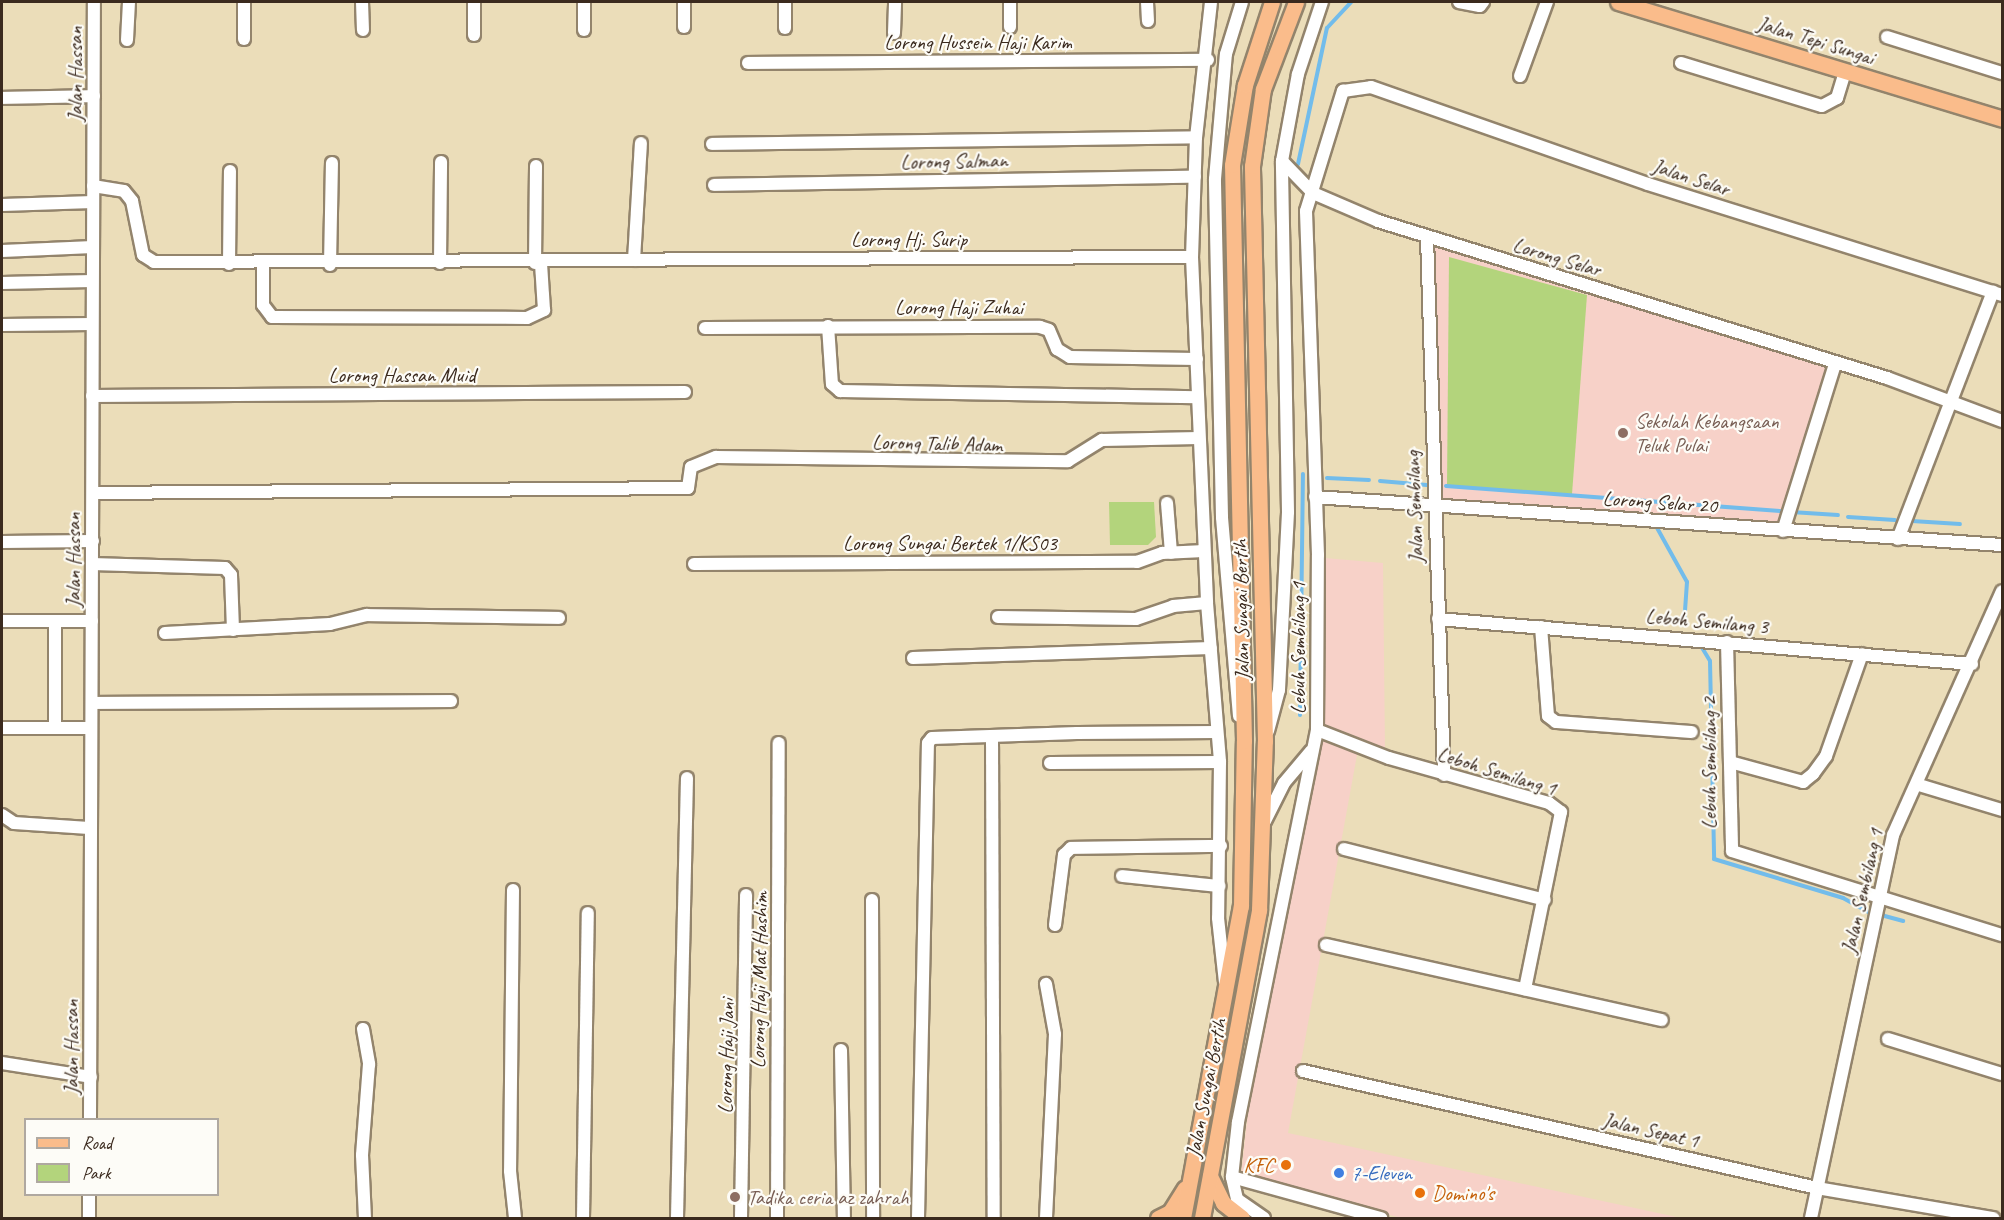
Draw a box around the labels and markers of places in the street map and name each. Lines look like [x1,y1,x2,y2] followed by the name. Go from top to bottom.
[1635,408,1779,458] place label: Sekolah Kebangsaan Teluk Pulai
[1616,426,1630,440] marker: Sekolah Kebangsaan Teluk Pulai
[1243,1152,1274,1178] place label: KFC
[1279,1158,1293,1172] marker: KFC
[1351,1160,1412,1186] place label: 7-Eleven
[1332,1166,1346,1180] marker: 7-Eleven
[1432,1180,1494,1206] place label: Domino's
[747,1184,909,1210] place label: Tadika ceria az zahrah
[1413,1186,1427,1200] marker: Domino's
[728,1190,742,1204] marker: Tadika ceria az zahrah

